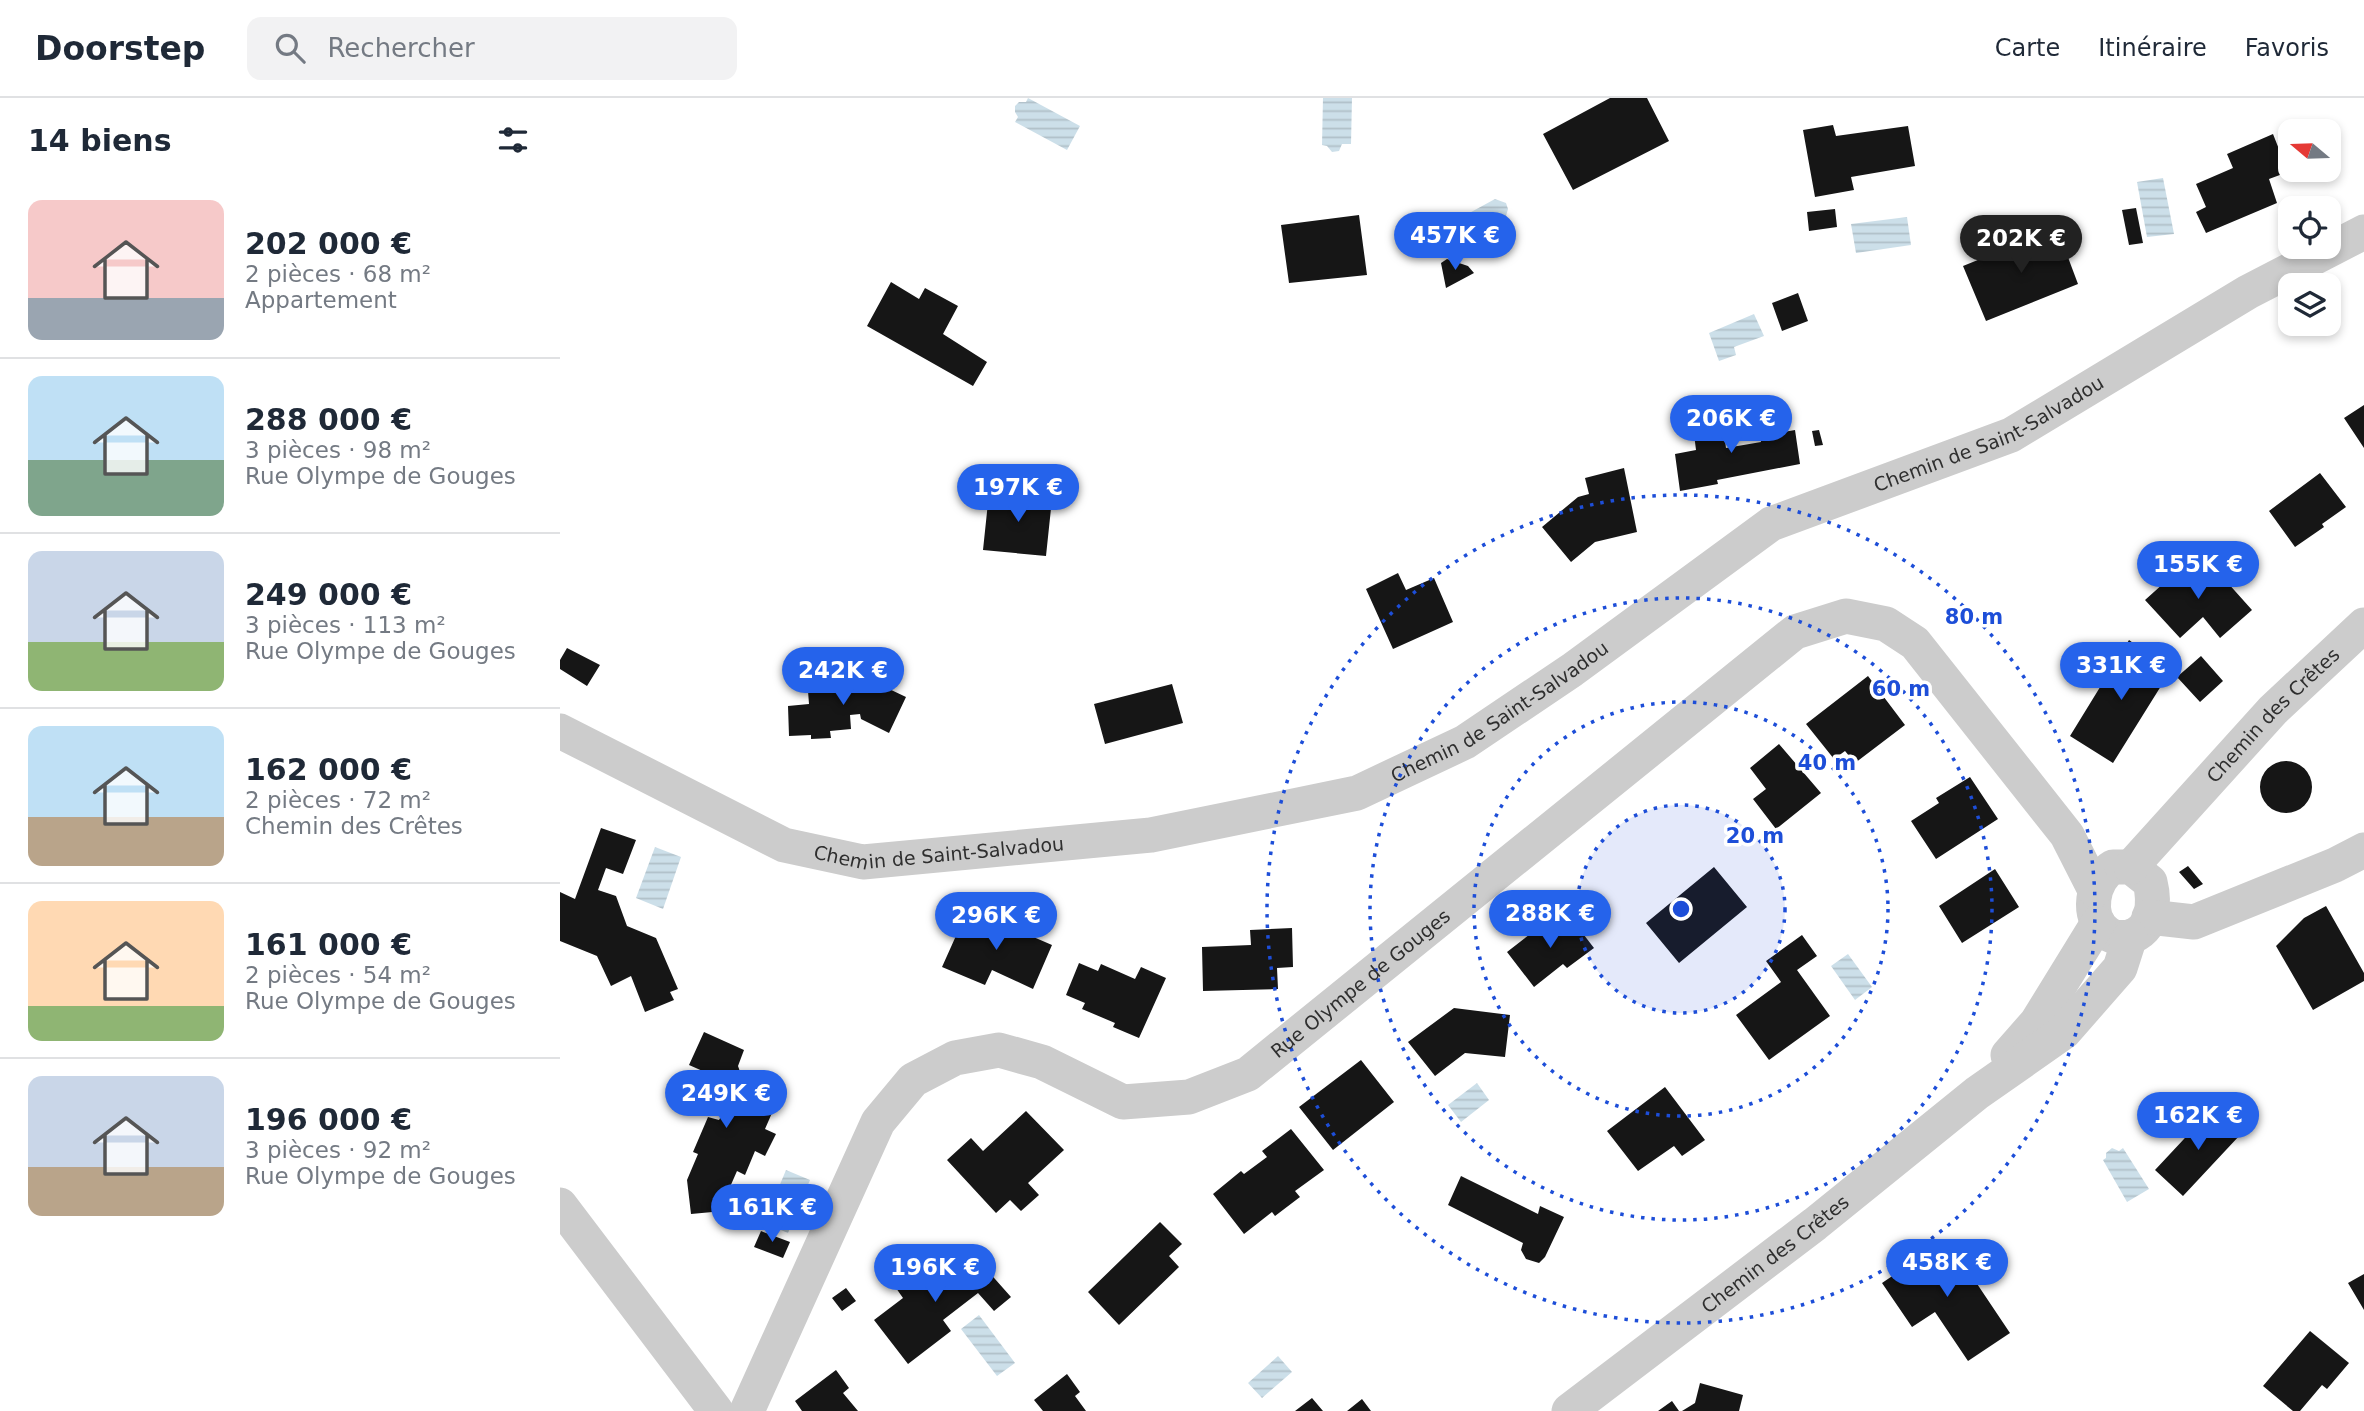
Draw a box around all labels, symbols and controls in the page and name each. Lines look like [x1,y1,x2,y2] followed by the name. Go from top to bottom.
[247,17,737,80] search box
[35,29,205,68] text: Doorstep
[271,29,309,67] icon: search
[327,33,475,63] text: Rechercher
[1995,34,2060,62] text: Carte
[2098,34,2207,62] text: Itinéraire
[2245,34,2329,62] text: Favoris
[2278,119,2342,182] north arrow
[2278,119,2341,336] map controls
[494,121,532,159] icon: filters
[28,123,172,158] text: 14 biens
[2278,196,2341,259] button: locate
[1398,212,1512,272] pin: 457K €
[1964,216,2078,275] pin: 202K €
[1410,222,1500,248] text: 457K €
[1976,225,2066,251] text: 202K €
[245,226,412,261] text: 202 000 €
[84,228,168,312] icon: home
[245,261,431,287] text: 2 pièces · 68 m²
[2278,273,2341,336] button: layers
[245,287,397,313] text: Appartement
[1871,371,2107,496] street label: Chemin de Saint-Salvadou
[1674,396,1788,455] pin: 206K €
[245,402,412,437] text: 288 000 €
[84,404,168,488] icon: home
[1686,405,1776,431] text: 206K €
[245,437,431,463] text: 3 pièces · 98 m²
[245,463,516,489] text: Rue Olympe de Gouges
[961,464,1075,524] pin: 197K €
[973,474,1063,500] text: 197K €
[2141,542,2255,601] pin: 155K €
[2153,551,2243,577] text: 155K €
[245,577,412,612] text: 249 000 €
[84,579,168,663] icon: home
[1945,605,2003,629] text: 80 m
[245,612,446,638] text: 3 pièces · 113 m²
[1387,636,1612,787] street label: Chemin de Saint-Salvadou
[245,638,516,664] text: Rue Olympe de Gouges
[2064,642,2178,702] pin: 331K €
[2202,643,2344,787] street label: Chemin des Crêtes
[786,648,900,707] pin: 242K €
[2076,652,2166,678] text: 331K €
[798,657,888,683] text: 242K €
[1872,677,1930,701] text: 60 m
[1798,751,1856,775] text: 40 m
[245,752,412,787] text: 162 000 €
[84,754,168,838] icon: home
[245,787,431,813] text: 2 pièces · 72 m²
[245,813,463,839] text: Chemin des Crêtes
[1726,824,1784,848] text: 20 m
[812,832,1065,874] street label: Chemin de Saint-Salvadou
[1493,890,1607,950] pin: 288K €
[939,892,1053,952] pin: 296K €
[1669,897,1693,921] centre of rings
[1505,900,1595,926] text: 288K €
[951,902,1041,928] text: 296K €
[1266,904,1454,1062] street label: Rue Olympe de Gouges
[245,927,412,962] text: 161 000 €
[84,929,168,1013] icon: home
[245,962,431,988] text: 2 pièces · 54 m²
[245,988,516,1014] text: Rue Olympe de Gouges
[669,1070,783,1130] pin: 249K €
[681,1080,771,1106] text: 249K €
[2141,1093,2255,1152] pin: 162K €
[245,1102,412,1137] text: 196 000 €
[2153,1102,2243,1128] text: 162K €
[84,1104,168,1188] icon: home
[245,1137,431,1163] text: 3 pièces · 92 m²
[245,1163,516,1189] text: Rue Olympe de Gouges
[715,1184,829,1244] pin: 161K €
[1697,1190,1853,1318] street label: Chemin des Crêtes
[727,1194,817,1220] text: 161K €
[1890,1240,2004,1299] pin: 458K €
[878,1244,992,1304] pin: 196K €
[1902,1249,1992,1275] text: 458K €
[890,1254,980,1280] text: 196K €

